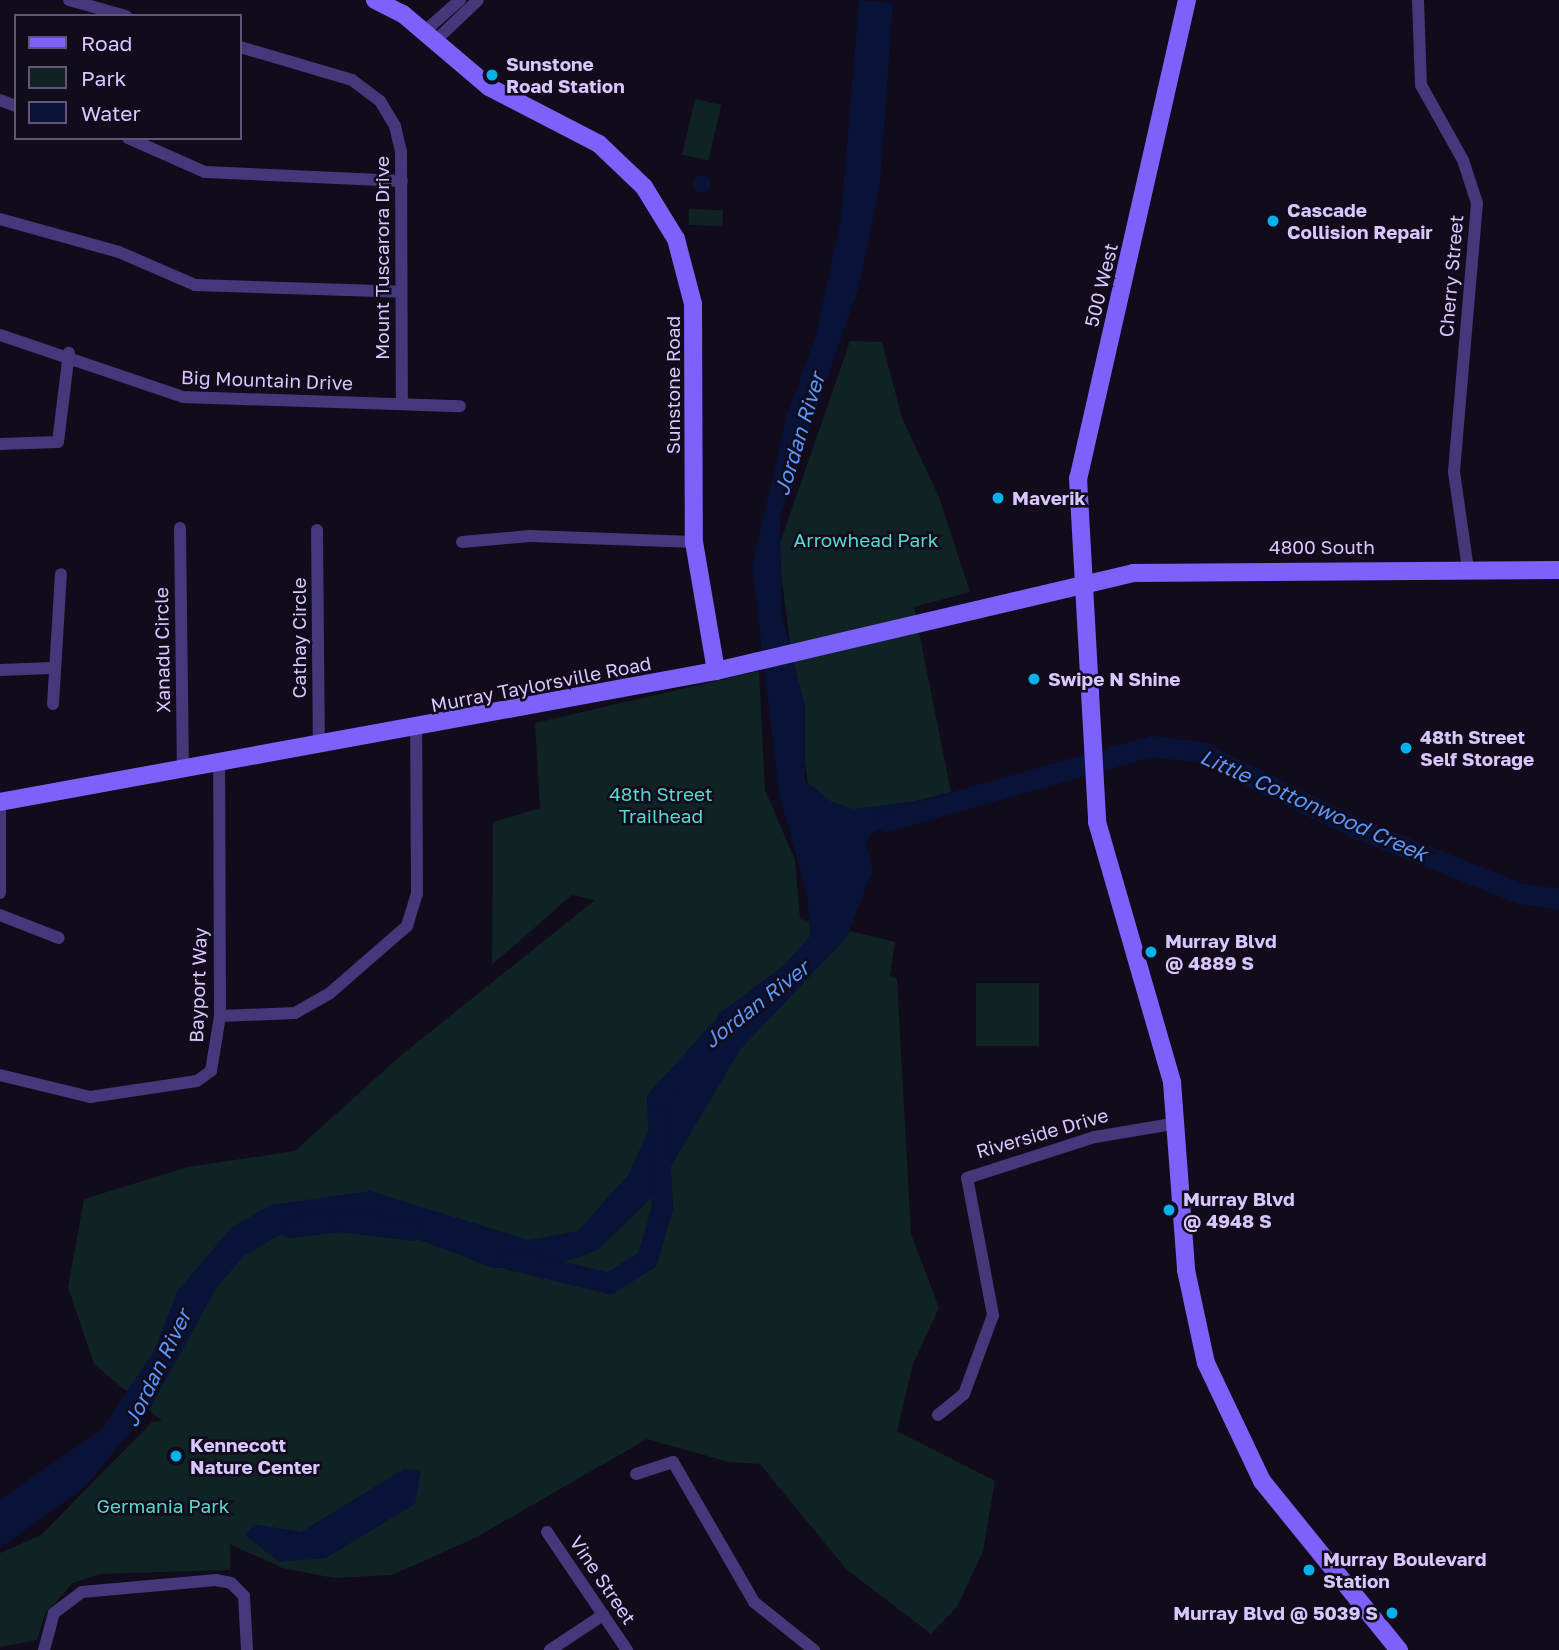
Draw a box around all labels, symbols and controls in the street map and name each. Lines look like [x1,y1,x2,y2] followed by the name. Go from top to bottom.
[14,14,242,140] legend
[81,30,132,56] text: Road
[506,53,625,97] place label: Sunstone Road Station
[81,65,126,91] text: Park
[484,67,500,83] marker: Sunstone Road Station
[81,100,141,126] text: Water
[371,156,393,360] street label: Mount Tuscarora Drive
[1287,199,1433,243] place label: Cascade Collision Repair
[1265,213,1281,229] marker: Cascade Collision Repair
[1434,214,1468,338] street label: Cherry Street
[1080,241,1122,329] street label: 500 West
[662,316,684,454] street label: Sunstone Road
[181,366,353,394] street label: Big Mountain Drive
[768,370,830,498] water label: Jordan River
[1012,487,1086,509] place label: Maverik
[990,490,1006,506] marker: Maverik
[794,529,938,551] park label: Arrowhead Park
[1269,536,1375,558] street label: 4800 South
[288,578,310,698] street label: Cathay Circle
[150,587,174,713] street label: Xanadu Circle
[429,651,653,717] street label: Murray Taylorsville Road
[1048,668,1180,690] place label: Swipe N Shine
[1026,671,1042,687] marker: Swipe N Shine
[1420,726,1534,770] place label: 48th Street Self Storage
[1398,740,1414,756] marker: 48th Street Self Storage
[1197,744,1431,866] water label: Little Cottonwood Creek
[609,783,713,827] park label: 48th Street Trailhead
[185,927,211,1043] street label: Bayport Way
[1165,930,1277,974] place label: Murray Blvd @ 4889 S
[1143,944,1159,960] marker: Murray Blvd @ 4889 S
[698,955,814,1053] water label: Jordan River
[973,1103,1111,1163] street label: Riverside Drive
[1183,1188,1295,1232] place label: Murray Blvd @ 4948 S
[1161,1202,1177,1218] marker: Murray Blvd @ 4948 S
[118,1305,196,1431] water label: Jordan River
[190,1434,320,1478] place label: Kennecott Nature Center
[168,1448,184,1464] marker: Kennecott Nature Center
[97,1495,229,1517] park label: Germania Park
[565,1532,641,1628] street label: Vine Street
[1323,1548,1486,1592] place label: Murray Boulevard Station
[1301,1562,1317,1578] marker: Murray Boulevard Station
[1173,1602,1378,1624] place label: Murray Blvd @ 5039 S
[1384,1605,1400,1621] marker: Murray Blvd @ 5039 S

